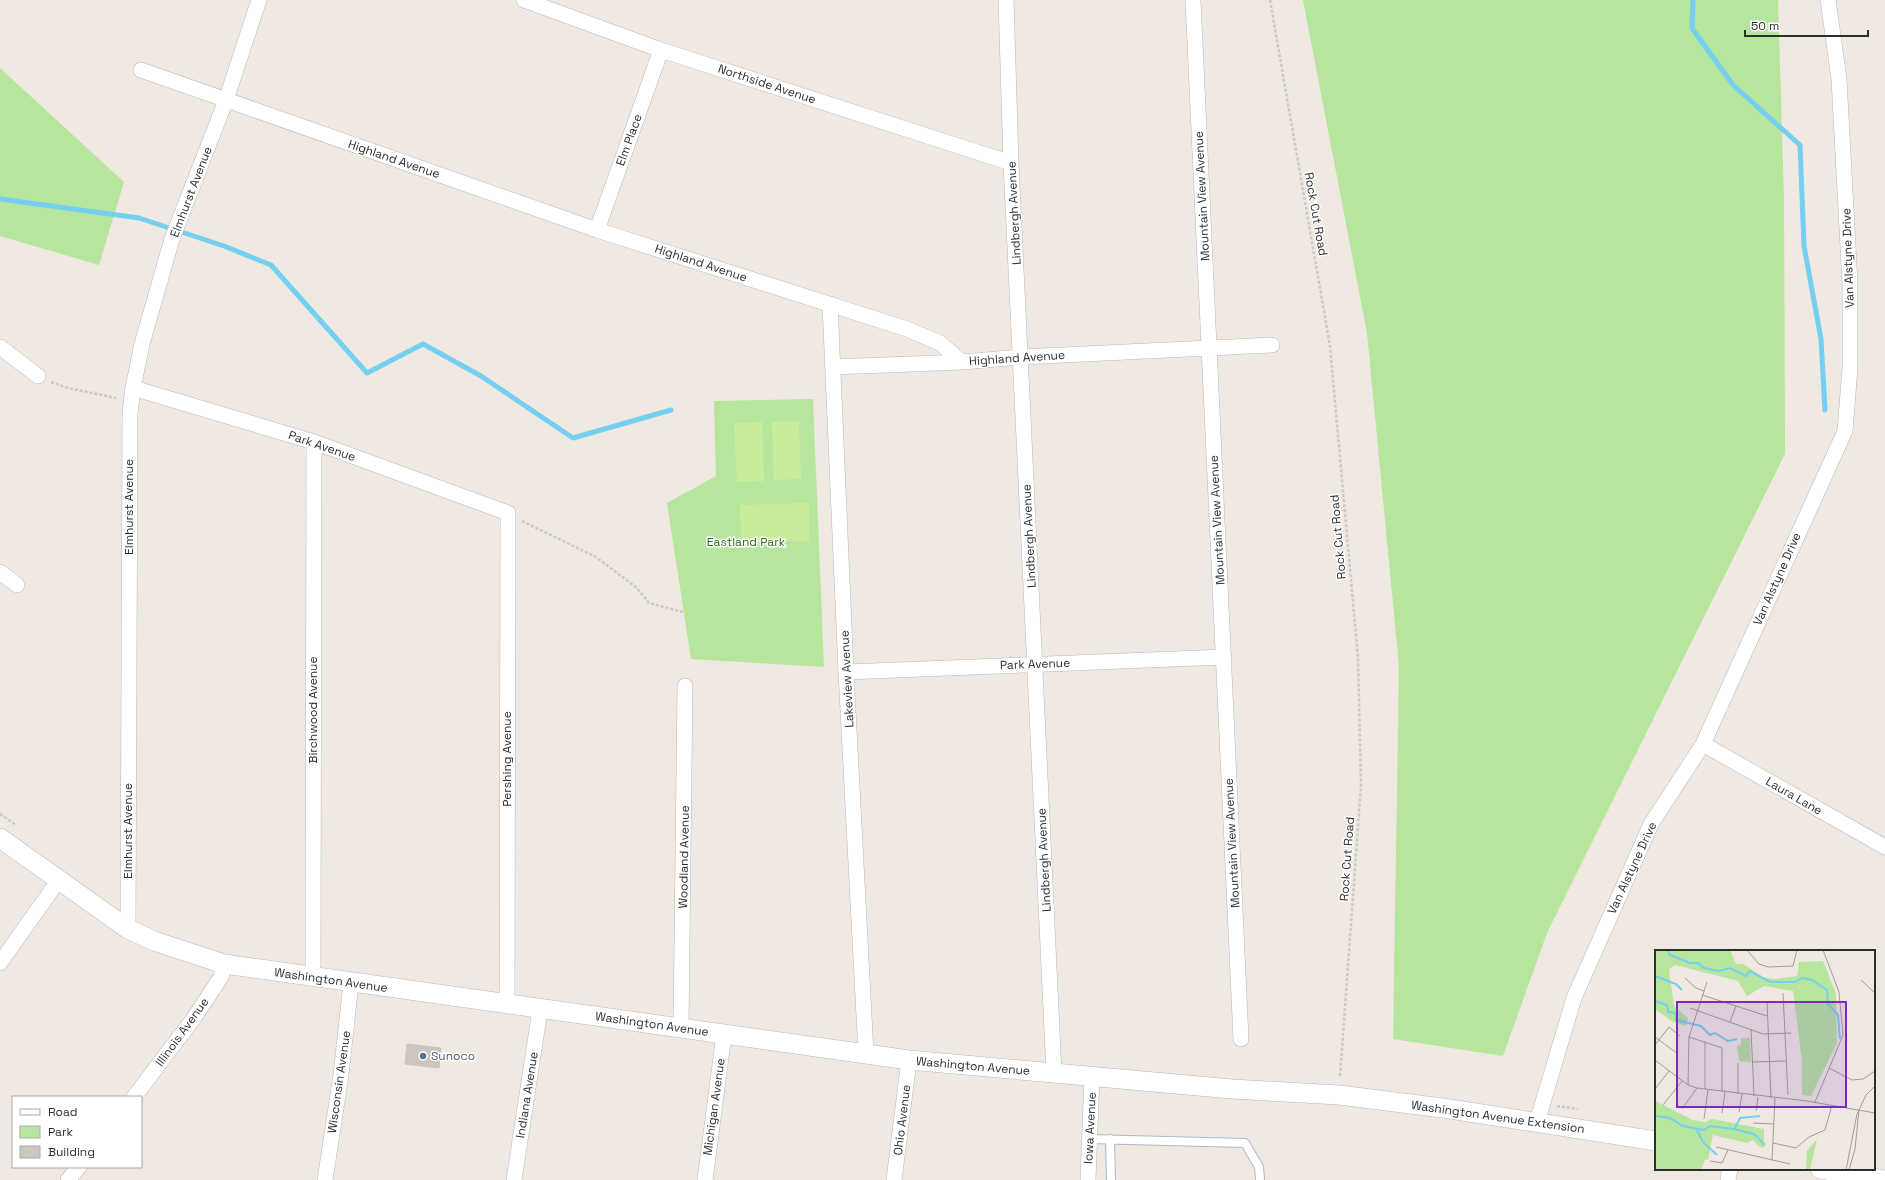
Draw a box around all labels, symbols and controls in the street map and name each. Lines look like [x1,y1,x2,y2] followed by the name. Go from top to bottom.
[1745,12,1868,38] scale bar
[1751,18,1779,34] text: 50 m
[716,61,818,107] street label: Northside Avenue
[612,112,646,168] street label: Elm Place
[1191,131,1213,261] street label: Mountain View Avenue
[346,136,442,182] street label: Highland Avenue
[166,144,216,240] street label: Elmhurst Avenue
[1003,161,1025,265] street label: Lindbergh Avenue
[1301,171,1331,257] street label: Rock Cut Road
[1838,208,1858,308] street label: Van Alstyne Drive
[653,241,749,285] street label: Highland Avenue
[969,347,1065,369] street label: Highland Avenue
[286,427,358,465] street label: Park Avenue
[1206,455,1228,585] street label: Mountain View Avenue
[121,459,137,555] street label: Elmhurst Avenue
[1018,484,1040,588] street label: Lindbergh Avenue
[1326,494,1350,580] street label: Rock Cut Road
[1749,530,1805,628] street label: Van Alstyne Drive
[707,534,786,550] park label: Eastland Park
[836,630,858,728] street label: Lakeview Avenue
[1000,655,1070,673] street label: Park Avenue
[305,656,321,764] street label: Birchwood Avenue
[499,711,515,807] street label: Pershing Avenue
[1763,773,1825,819] street label: Laura Lane
[1221,778,1243,908] street label: Mountain View Avenue
[120,783,136,879] street label: Elmhurst Avenue
[675,805,693,909] street label: Woodland Avenue
[1033,808,1055,912] street label: Lindbergh Avenue
[1336,816,1358,902] street label: Rock Cut Road
[1604,819,1660,917] street label: Van Alstyne Drive
[1655,950,1875,1170] inset map
[273,964,389,996] street label: Washington Avenue
[152,994,212,1070] street label: Illinois Avenue
[594,1008,710,1040] street label: Washington Avenue
[324,1030,354,1134] street label: Wisconsin Avenue
[431,1048,475,1064] place label: Sunoco
[418,1051,428,1061] marker: Sunoco
[512,1051,542,1139] street label: Indiana Avenue
[915,1053,1031,1079] street label: Washington Avenue
[699,1057,729,1157] street label: Michigan Avenue
[890,1084,914,1156] street label: Ohio Avenue
[1080,1092,1100,1164] street label: Iowa Avenue
[12,1096,142,1168] legend
[1410,1097,1586,1137] street label: Washington Avenue Extension
[48,1104,77,1120] text: Road
[48,1124,73,1140] text: Park
[48,1144,95,1160] text: Building

